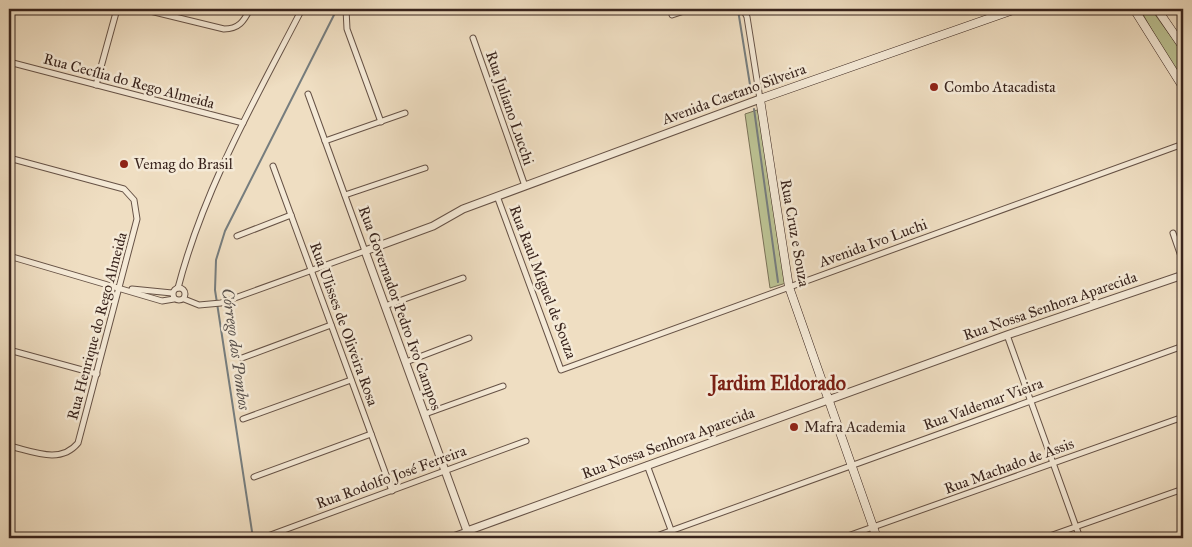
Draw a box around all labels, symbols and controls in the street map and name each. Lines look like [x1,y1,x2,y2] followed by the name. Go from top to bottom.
[41,49,217,113] street label: Rua Cecília do Rego Almeida
[481,49,538,168] street label: Rua Juliano Lucchi
[659,59,809,129] street label: Avenida Caetano Silveira
[944,78,1056,96] place label: Combo Atacadista
[928,81,940,93] marker: Combo Atacadista
[133,155,234,173] place label: Vemag do Brasil
[118,158,130,170] marker: Vemag do Brasil
[777,178,813,289] street label: Rua Cruz e Souza
[355,203,445,413] street label: Rua Governador Pedro Ivo Campos
[505,203,581,362] street label: Rua Raul Miguel de Souza
[815,215,930,271] street label: Avenida Ivo Luchi
[63,230,132,422] street label: Rua Henrique do Rego Almeida
[306,240,382,409] street label: Rua Ulisses de Oliveira Rosa
[961,268,1140,344] street label: Rua Nossa Senhora Aparecida
[218,287,254,412] water label: Córrego dos Pombos
[707,371,846,397] district label: Jardim Eldorado
[921,374,1046,434] street label: Rua Valdemar Vieira
[579,403,758,483] street label: Rua Nossa Senhora Aparecida
[804,418,906,436] place label: Mafra Academia
[788,421,800,433] marker: Mafra Academia
[942,434,1076,498] street label: Rua Machado de Assis
[313,441,470,514] street label: Rua Rodolfo José Ferreira

